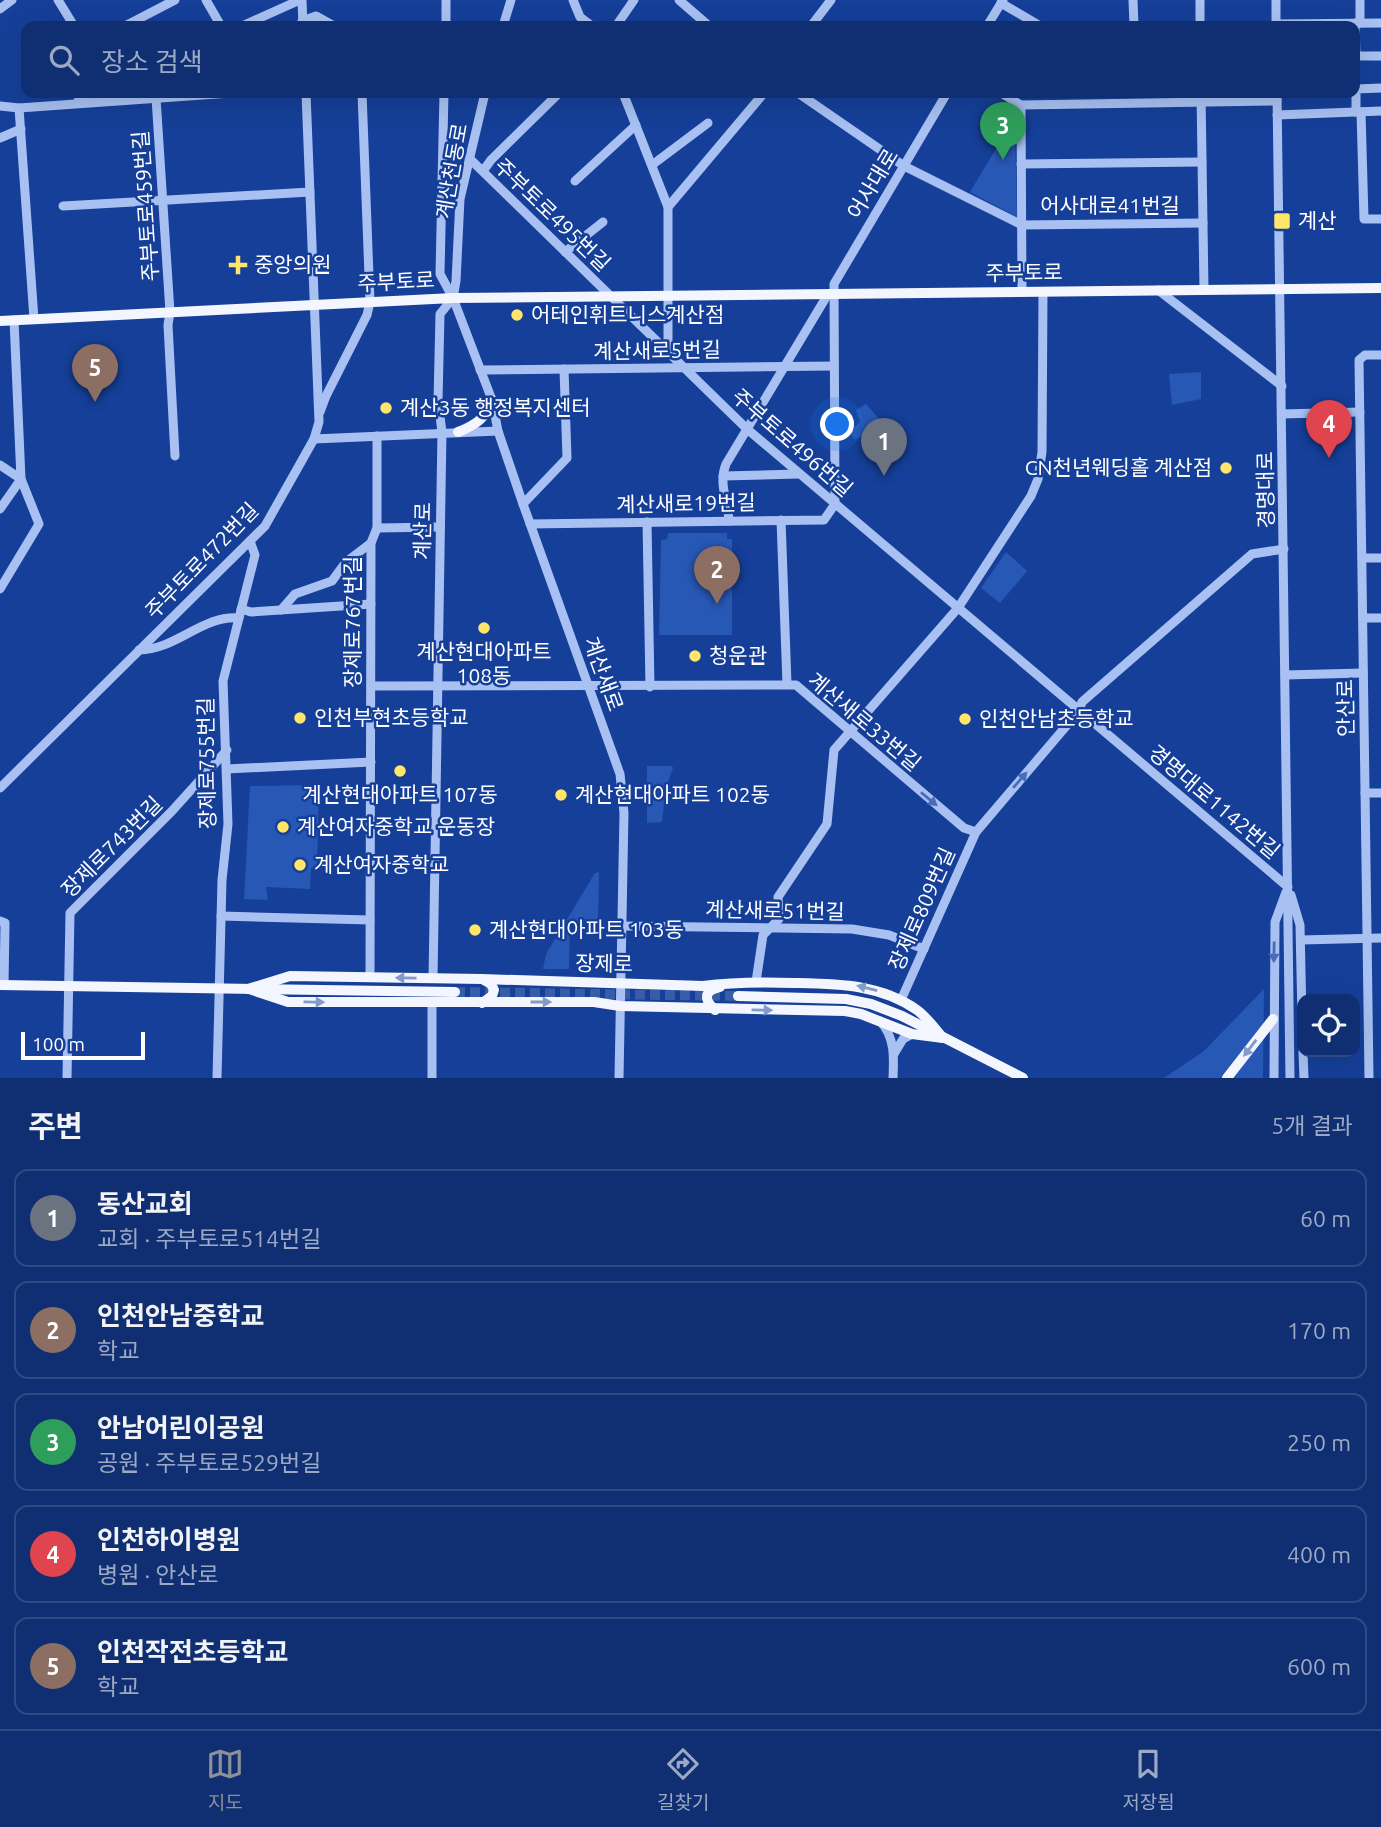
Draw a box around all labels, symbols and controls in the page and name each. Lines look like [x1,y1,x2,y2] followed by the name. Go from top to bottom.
[21,21,1360,98] search box
[45,41,83,79] icon: search
[101,47,203,76] text: 장소 검색
[980,102,1026,160] pin: 3
[431,121,471,220] street label: 계산천동로
[128,130,162,282] street label: 주부토로459번길
[842,144,902,223] street label: 어사대로
[490,153,616,276] street label: 주부토로495번길
[1040,193,1180,217] street label: 어사대로41번길
[1298,208,1337,232] place label: 계산
[1272,211,1292,231] marker: 계산
[254,252,331,276] place label: 중앙의원
[228,255,248,275] marker: 중앙의원
[985,259,1063,285] street label: 주부토로
[357,267,435,295] street label: 주부토로
[531,302,724,326] place label: 어테인휘트니스계산점
[509,307,525,323] marker: 어테인휘트니스계산점
[593,337,721,363] street label: 계산새로5번길
[72,344,118,402] pin: 5
[728,384,858,501] street label: 주부토로496번길
[400,395,591,419] place label: 계산3동 행정복지센터
[378,400,394,416] marker: 계산3동 행정복지센터
[1306,400,1352,458] pin: 4
[820,407,854,441] your location
[861,418,907,476] pin: 1
[1252,451,1278,529] street label: 경명대로
[1025,455,1212,479] place label: CN천년웨딩홀 계산점
[1218,460,1234,476] marker: CN천년웨딩홀 계산점
[616,490,756,516] street label: 계산새로19번길
[140,497,263,623] street label: 주부토로472번길
[409,502,435,560] street label: 계산로
[694,546,740,604] pin: 2
[340,556,364,688] street label: 장제로767번길
[476,620,492,636] marker: 계산현대아파트 108동
[579,633,628,714] street label: 계산새로
[416,639,552,687] place label: 계산현대아파트 108동
[709,643,767,667] place label: 청운관
[687,648,703,664] marker: 청운관
[803,667,926,775] street label: 계산새로33번길
[1332,679,1358,737] street label: 안산로
[193,697,219,829] street label: 장제로755번길
[314,705,469,729] place label: 인천부현초등학교
[979,706,1134,730] place label: 인천안남초등학교
[292,710,308,726] marker: 인천부현초등학교
[957,711,973,727] marker: 인천안남초등학교
[1144,740,1285,863] street label: 경명대로1142번길
[392,763,408,779] marker: 계산현대아파트 107동
[1012,772,1027,789] one-way arrow
[303,782,497,806] place label: 계산현대아파트 107동
[575,782,770,806] place label: 계산현대아파트 102동
[553,787,569,803] marker: 계산현대아파트 102동
[56,791,166,901] street label: 장제로743번길
[921,791,938,806] one-way arrow
[297,814,495,838] place label: 계산여자중학교 운동장
[275,819,291,835] marker: 계산여자중학교 운동장
[883,843,959,974] street label: 장제로809번길
[314,852,449,876] place label: 계산여자중학교
[292,857,308,873] marker: 계산여자중학교
[705,897,845,923] street label: 계산새로51번길
[489,917,684,941] place label: 계산현대아파트 103동
[467,922,483,938] marker: 계산현대아파트 103동
[1268,941,1280,963] one-way arrow
[575,950,633,976] street label: 장제로
[394,972,416,983] one-way arrow
[856,982,878,993] one-way arrow
[1297,994,1360,1057] map controls
[1297,994,1360,1057] button: locate
[303,996,325,1008] one-way arrow
[531,996,553,1008] one-way arrow
[751,1005,773,1016] one-way arrow
[21,1029,145,1061] scale bar
[32,1033,85,1055] text: 100 m
[1243,1039,1258,1057] one-way arrow
[28,1109,83,1143] text: 주변
[1271,1113,1353,1138] text: 5개 결과
[97,1189,193,1218] text: 동산교회
[47,1206,59,1231] text: 1
[1300,1206,1351,1231] text: 60 m
[97,1226,321,1251] text: 교회 · 주부토로514번길
[97,1301,264,1330] text: 인천안남중학교
[47,1318,59,1343] text: 2
[1287,1318,1351,1343] text: 170 m
[97,1338,139,1363] text: 학교
[97,1413,264,1442] text: 안남어린이공원
[47,1430,59,1455] text: 3
[1287,1430,1351,1455] text: 250 m
[97,1450,321,1475] text: 공원 · 주부토로529번길
[97,1525,241,1554] text: 인천하이병원
[47,1542,59,1567] text: 4
[1287,1542,1351,1567] text: 400 m
[97,1562,219,1587] text: 병원 · 안산로
[97,1637,288,1666] text: 인천작전초등학교
[47,1654,59,1679] text: 5
[1287,1654,1351,1679] text: 600 m
[97,1674,139,1699] text: 학교
[206,1745,244,1814] tab: 지도
[657,1745,709,1814] tab: 길찾기
[1122,1745,1175,1814] tab: 저장됨

